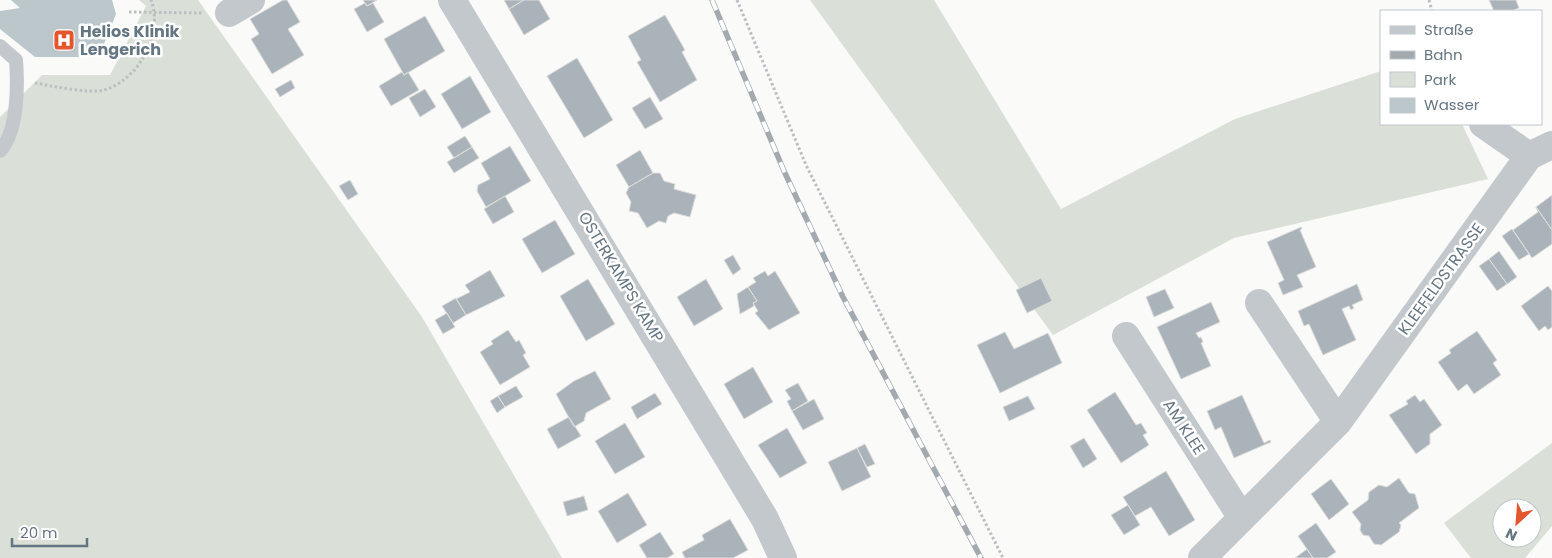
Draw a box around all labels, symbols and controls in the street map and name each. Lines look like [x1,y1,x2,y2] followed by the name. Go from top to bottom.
[1380,10,1542,125] legend
[1424,19,1474,40] text: Straße
[80,20,180,61] place label: Helios Klinik Lengerich
[52,28,76,52] hospital icon: Helios Klinik Lengerich
[1424,44,1463,65] text: Bahn
[1424,69,1456,90] text: Park
[1424,94,1480,115] text: Wasser
[573,207,669,347] street label: OSTERKAMPS KAMP
[1393,218,1489,340] street label: KLEEFELDSTRASSE
[1158,395,1210,459] street label: AM KLEE
[1492,498,1542,548] north arrow
[12,516,88,548] scale bar
[20,522,58,543] text: 20 m
[1502,523,1520,546] text: N

